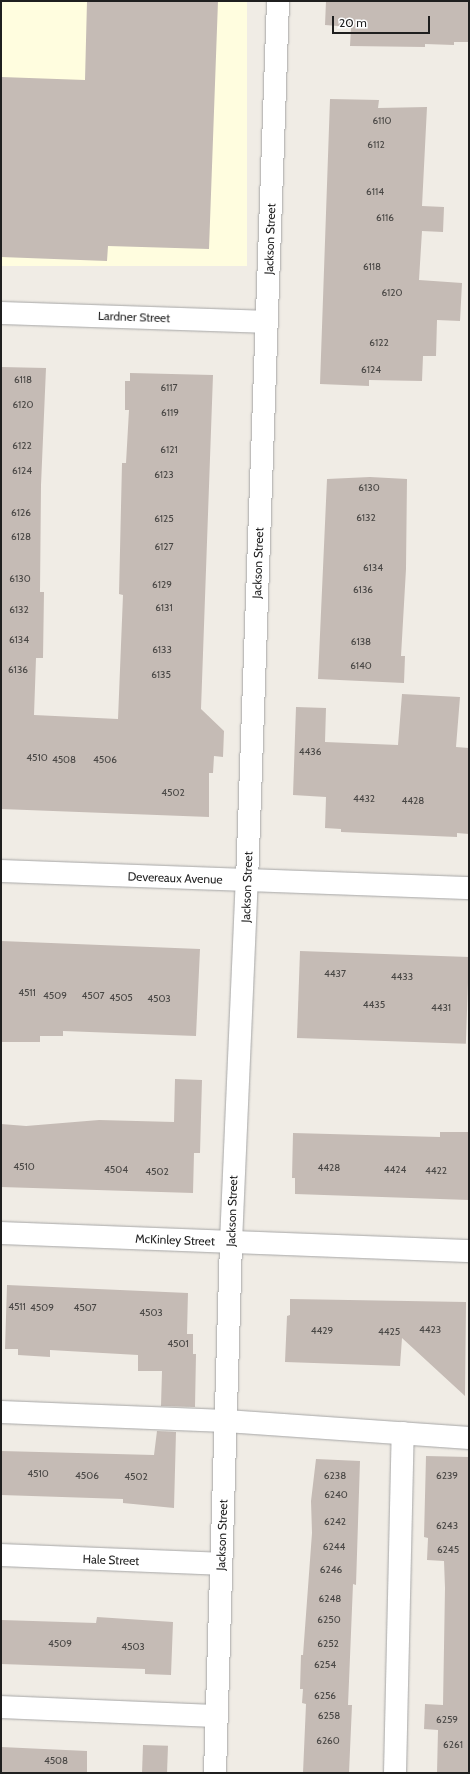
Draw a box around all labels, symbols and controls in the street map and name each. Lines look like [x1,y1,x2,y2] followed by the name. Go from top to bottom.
[334,8,432,34] scale bar
[339,15,367,30] text: 20 m
[372,115,392,127] house number: 6110
[367,139,385,151] house number: 6112
[366,186,384,198] house number: 6114
[262,203,278,275] street label: Jackson Street
[376,212,394,224] house number: 6116
[363,261,381,273] house number: 6118
[381,287,403,299] house number: 6120
[98,309,170,325] street label: Lardner Street
[369,337,389,349] house number: 6122
[361,364,381,376] house number: 6124
[14,374,32,386] house number: 6118
[160,382,178,394] house number: 6117
[12,399,34,411] house number: 6120
[161,407,179,419] house number: 6119
[12,440,32,452] house number: 6122
[160,444,178,456] house number: 6121
[12,465,32,477] house number: 6124
[154,469,174,481] house number: 6123
[358,482,380,494] house number: 6130
[11,507,31,519] house number: 6126
[356,512,376,524] house number: 6132
[154,513,174,525] house number: 6125
[250,527,266,599] street label: Jackson Street
[11,531,31,543] house number: 6128
[154,541,174,553] house number: 6127
[363,562,383,574] house number: 6134
[9,573,31,585] house number: 6130
[152,579,172,591] house number: 6129
[353,584,373,596] house number: 6136
[155,602,173,614] house number: 6131
[9,604,29,616] house number: 6132
[9,634,29,646] house number: 6134
[351,636,371,648] house number: 6138
[152,644,172,656] house number: 6133
[350,660,372,672] house number: 6140
[8,664,28,676] house number: 6136
[151,669,171,681] house number: 6135
[299,746,321,758] house number: 4436
[26,752,48,764] house number: 4510
[52,754,76,766] house number: 4508
[93,754,117,766] house number: 4506
[161,787,185,799] house number: 4502
[353,793,375,805] house number: 4432
[402,795,424,807] house number: 4428
[239,851,255,923] street label: Jackson Street
[127,869,223,887] street label: Devereaux Avenue
[324,968,346,980] house number: 4437
[391,971,413,983] house number: 4433
[18,987,36,999] house number: 4511
[43,990,67,1002] house number: 4509
[81,990,105,1002] house number: 4507
[109,992,133,1004] house number: 4505
[147,993,171,1005] house number: 4503
[363,999,385,1011] house number: 4435
[431,1002,451,1014] house number: 4431
[13,1161,35,1173] house number: 4510
[318,1162,340,1174] house number: 4428
[104,1164,128,1176] house number: 4504
[384,1164,406,1176] house number: 4424
[425,1165,447,1177] house number: 4422
[145,1166,169,1178] house number: 4502
[224,1175,240,1247] street label: Jackson Street
[135,1231,215,1249] street label: McKinley Street
[8,1301,26,1313] house number: 4511
[30,1302,54,1314] house number: 4509
[73,1302,97,1314] house number: 4507
[139,1307,163,1319] house number: 4503
[419,1324,441,1336] house number: 4423
[311,1325,333,1337] house number: 4429
[378,1326,400,1338] house number: 4425
[167,1338,189,1350] house number: 4501
[27,1468,49,1480] house number: 4510
[75,1470,99,1482] house number: 4506
[324,1470,346,1482] house number: 6238
[436,1470,458,1482] house number: 6239
[124,1471,148,1483] house number: 4502
[324,1489,348,1501] house number: 6240
[214,1499,230,1571] street label: Jackson Street
[324,1516,346,1528] house number: 6242
[436,1520,458,1532] house number: 6243
[323,1541,345,1553] house number: 6244
[437,1544,459,1556] house number: 6245
[82,1552,140,1568] street label: Hale Street
[320,1564,342,1576] house number: 6246
[319,1593,341,1605] house number: 6248
[317,1614,341,1626] house number: 6250
[48,1638,72,1650] house number: 4509
[317,1638,339,1650] house number: 6252
[121,1641,145,1653] house number: 4503
[314,1659,336,1671] house number: 6254
[314,1690,336,1702] house number: 6256
[318,1710,340,1722] house number: 6258
[436,1714,458,1726] house number: 6259
[316,1735,340,1747] house number: 6260
[443,1739,463,1751] house number: 6261
[44,1755,68,1767] house number: 4508

